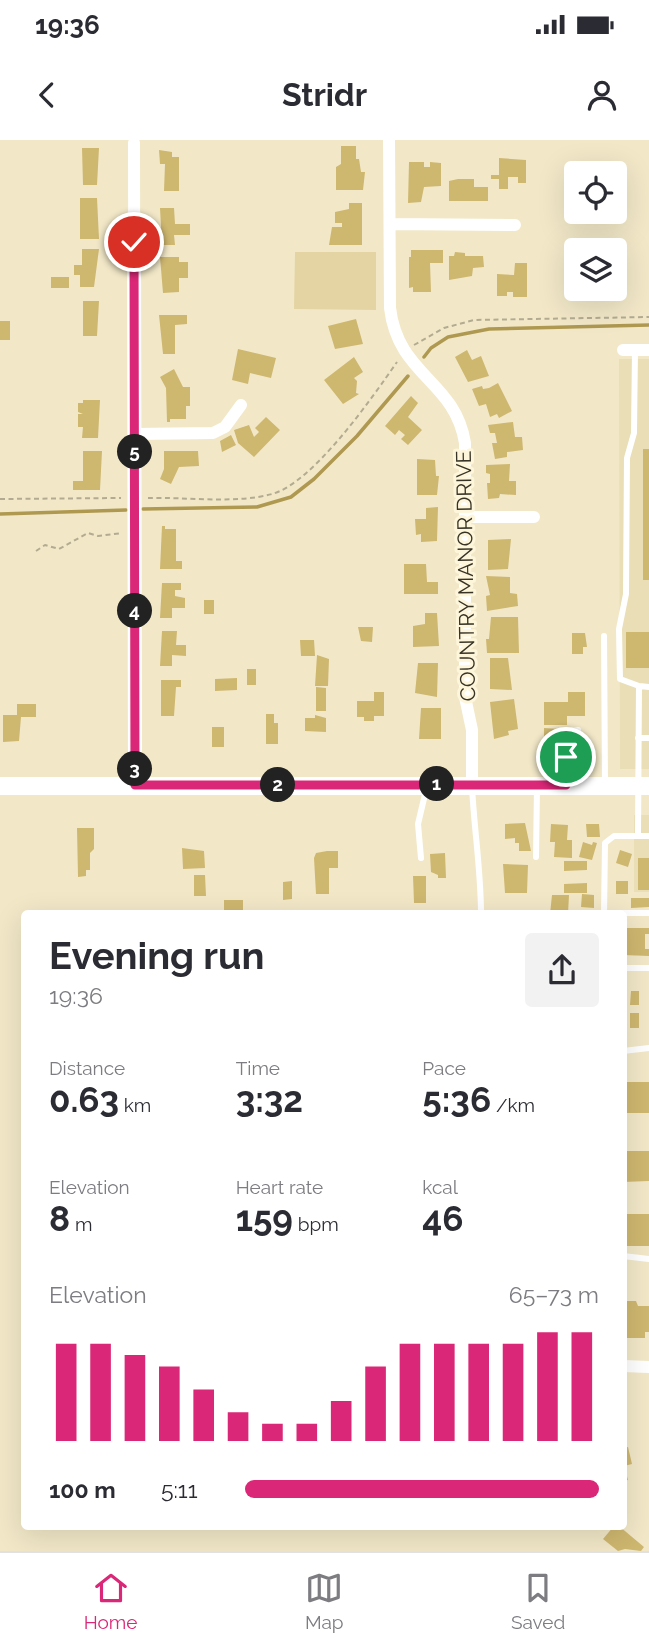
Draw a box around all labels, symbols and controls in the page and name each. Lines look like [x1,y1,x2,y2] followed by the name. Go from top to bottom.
[35,10,100,40] text: 19:36
[28,76,66,114] icon: back
[282,76,367,113] text: Stridr
[583,76,621,114] icon: person
[564,161,627,301] map controls
[564,161,627,224] button: locate
[104,212,164,272] pin
[115,223,153,261] icon: check
[564,238,627,301] button: layers
[118,434,152,470] pin: 5
[129,440,140,462] text: 5
[451,450,480,702] street label: COUNTRY MANOR DRIVE
[118,594,152,629] pin: 4
[129,599,140,621] text: 4
[536,727,596,787] pin
[547,738,585,776] icon: arrive
[118,752,152,786] pin: 3
[129,757,140,779] text: 3
[420,766,454,802] pin: 1
[260,768,296,802] pin: 2
[432,772,441,794] text: 1
[272,773,283,795] text: 2
[49,933,264,978] text: Evening run
[525,933,599,1007] button: share
[49,982,103,1009] text: 19:36
[49,1057,125,1079] text: Distance
[236,1057,280,1079] text: Time
[422,1057,466,1079] text: Pace
[49,1079,119,1120] text: 0.63
[236,1079,303,1120] text: 3:32
[422,1079,491,1120] text: 5:36
[119,1094,151,1116] text: km
[491,1094,535,1116] text: /km
[49,1176,130,1198] text: Elevation
[236,1176,323,1198] text: Heart rate
[422,1176,458,1198] text: kcal
[49,1198,70,1239] text: 8
[236,1198,293,1239] text: 159
[422,1198,464,1239] text: 46
[70,1213,92,1235] text: m
[293,1213,339,1235] text: bpm
[49,1281,147,1308] text: Elevation
[509,1281,599,1308] text: 65–73 m
[49,1476,116,1503] text: 100 m
[161,1476,198,1503] text: 5:11
[84,1569,137,1633] tab: Home
[305,1569,344,1633] tab: Map
[511,1569,565,1633] tab: Saved

